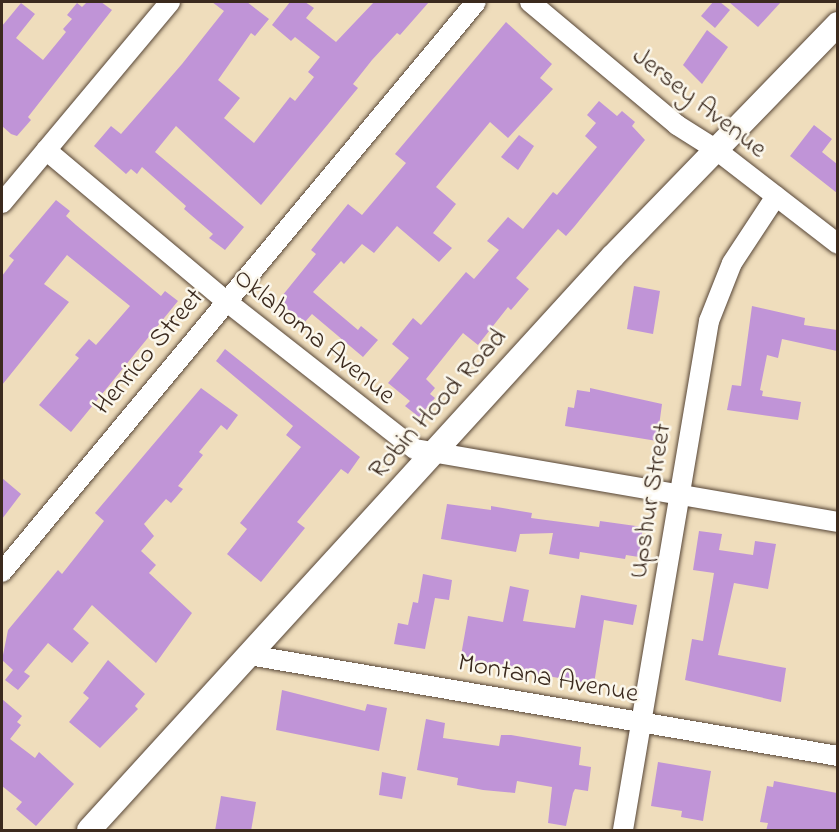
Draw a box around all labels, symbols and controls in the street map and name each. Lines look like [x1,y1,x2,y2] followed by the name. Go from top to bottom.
[625,40,773,166] street label: Jersey Avenue
[227,262,401,412] street label: Oklahoma Avenue
[87,282,211,422] street label: Henrico Street
[362,322,514,486] street label: Robin Hood Road
[623,421,679,581] street label: Upshur Street
[455,647,641,711] street label: Montana Avenue

